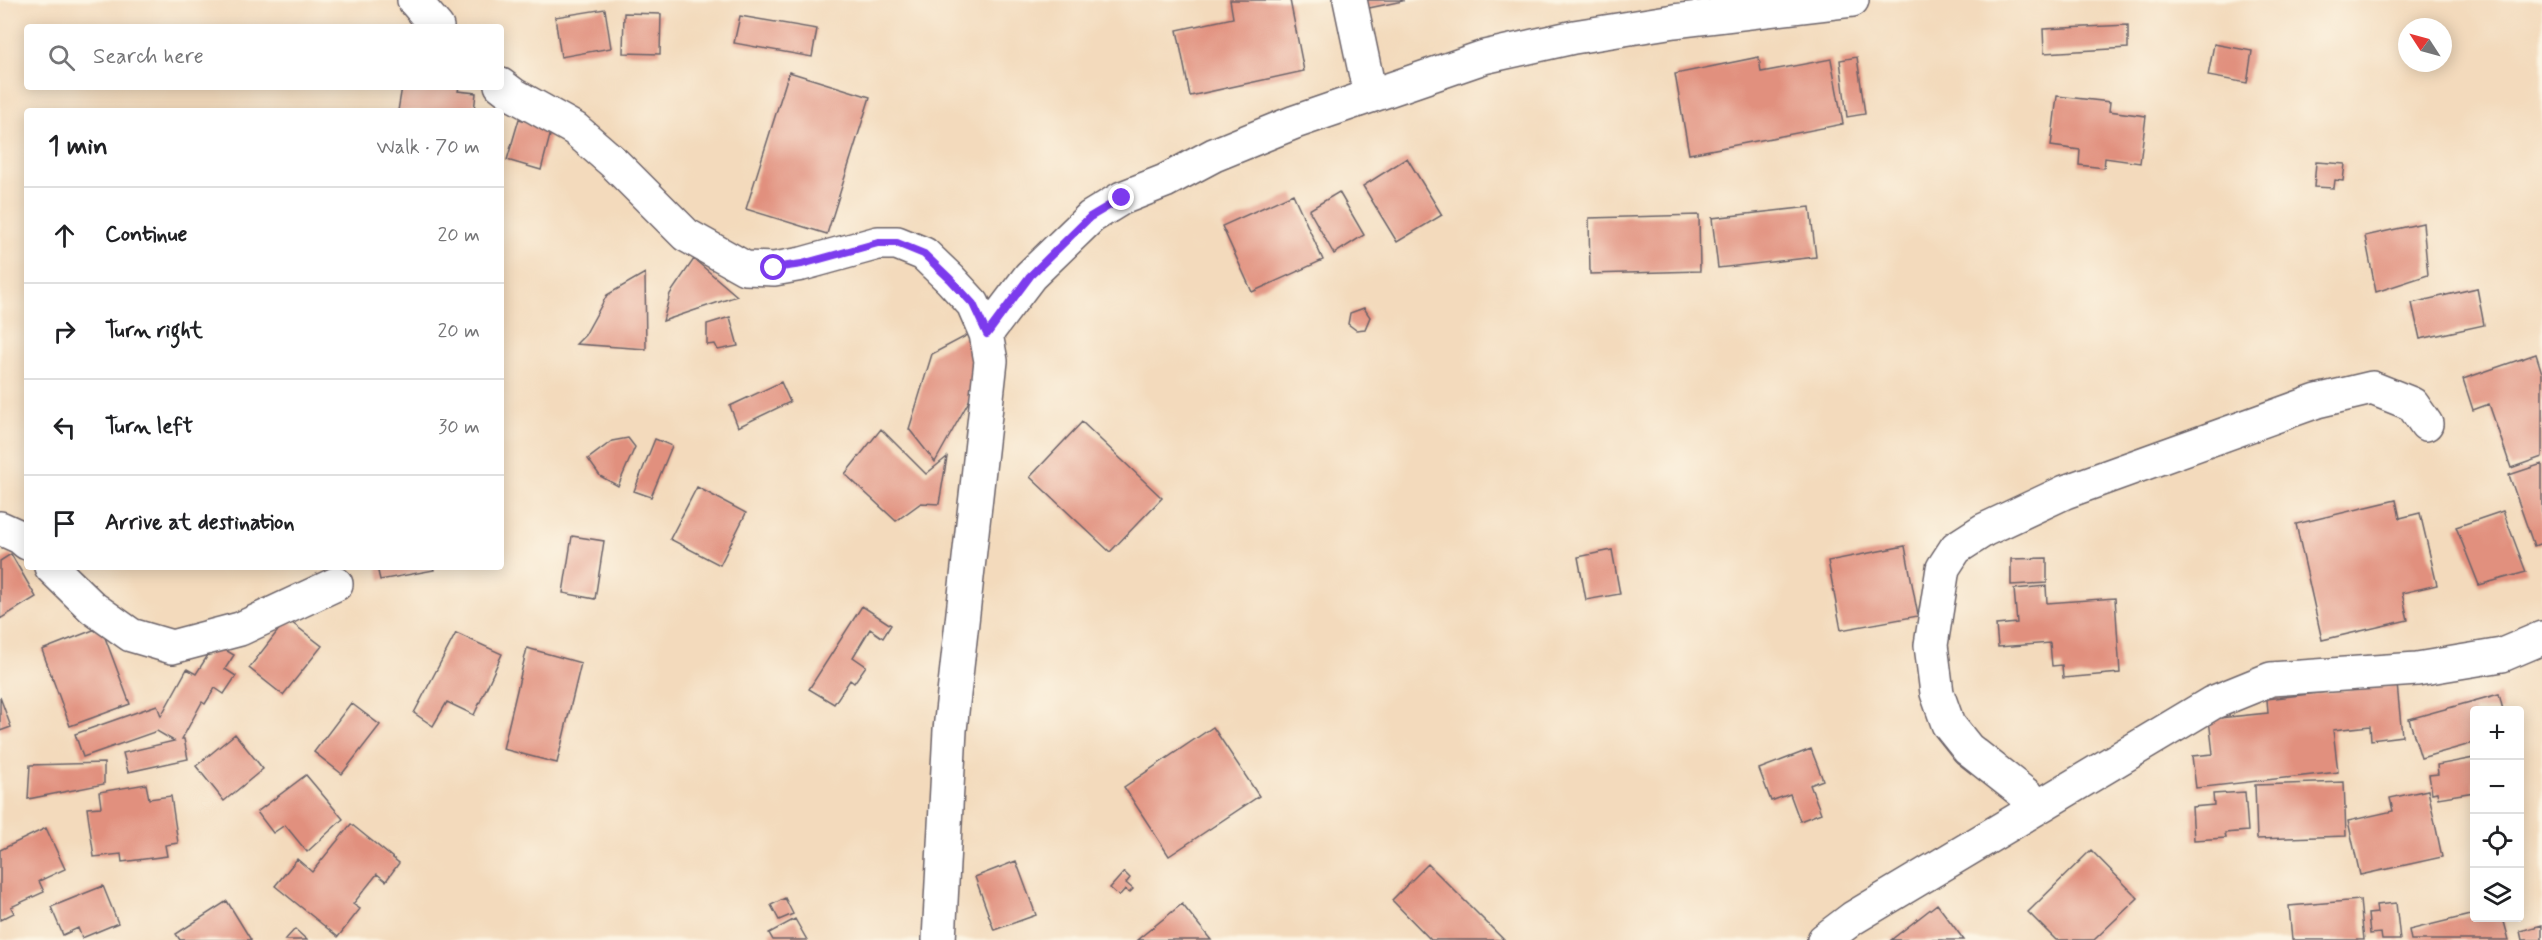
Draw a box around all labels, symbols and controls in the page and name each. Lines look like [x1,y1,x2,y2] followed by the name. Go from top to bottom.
[2398,18,2452,72] north arrow
[24,24,504,90] search box
[45,41,78,74] icon: search
[93,43,204,71] text: Search here
[48,130,108,164] text: 1 min
[377,134,480,161] text: Walk · 70 m
[1108,184,1134,210] route end
[48,219,81,252] icon: ahead
[105,221,187,249] text: Continue
[437,222,480,249] text: 20 m
[760,254,786,280] route start
[48,315,81,348] icon: right
[105,317,203,345] text: Turn right
[437,318,480,345] text: 20 m
[48,411,81,444] icon: left
[105,413,193,441] text: Turn left
[438,414,480,441] text: 30 m
[48,507,81,540] icon: arrive
[105,509,295,537] text: Arrive at destination
[2470,706,2524,922] map controls
[2470,706,2524,760] button: +
[2470,760,2524,814] button: −
[2470,814,2524,868] button: locate
[2470,868,2524,922] button: layers

